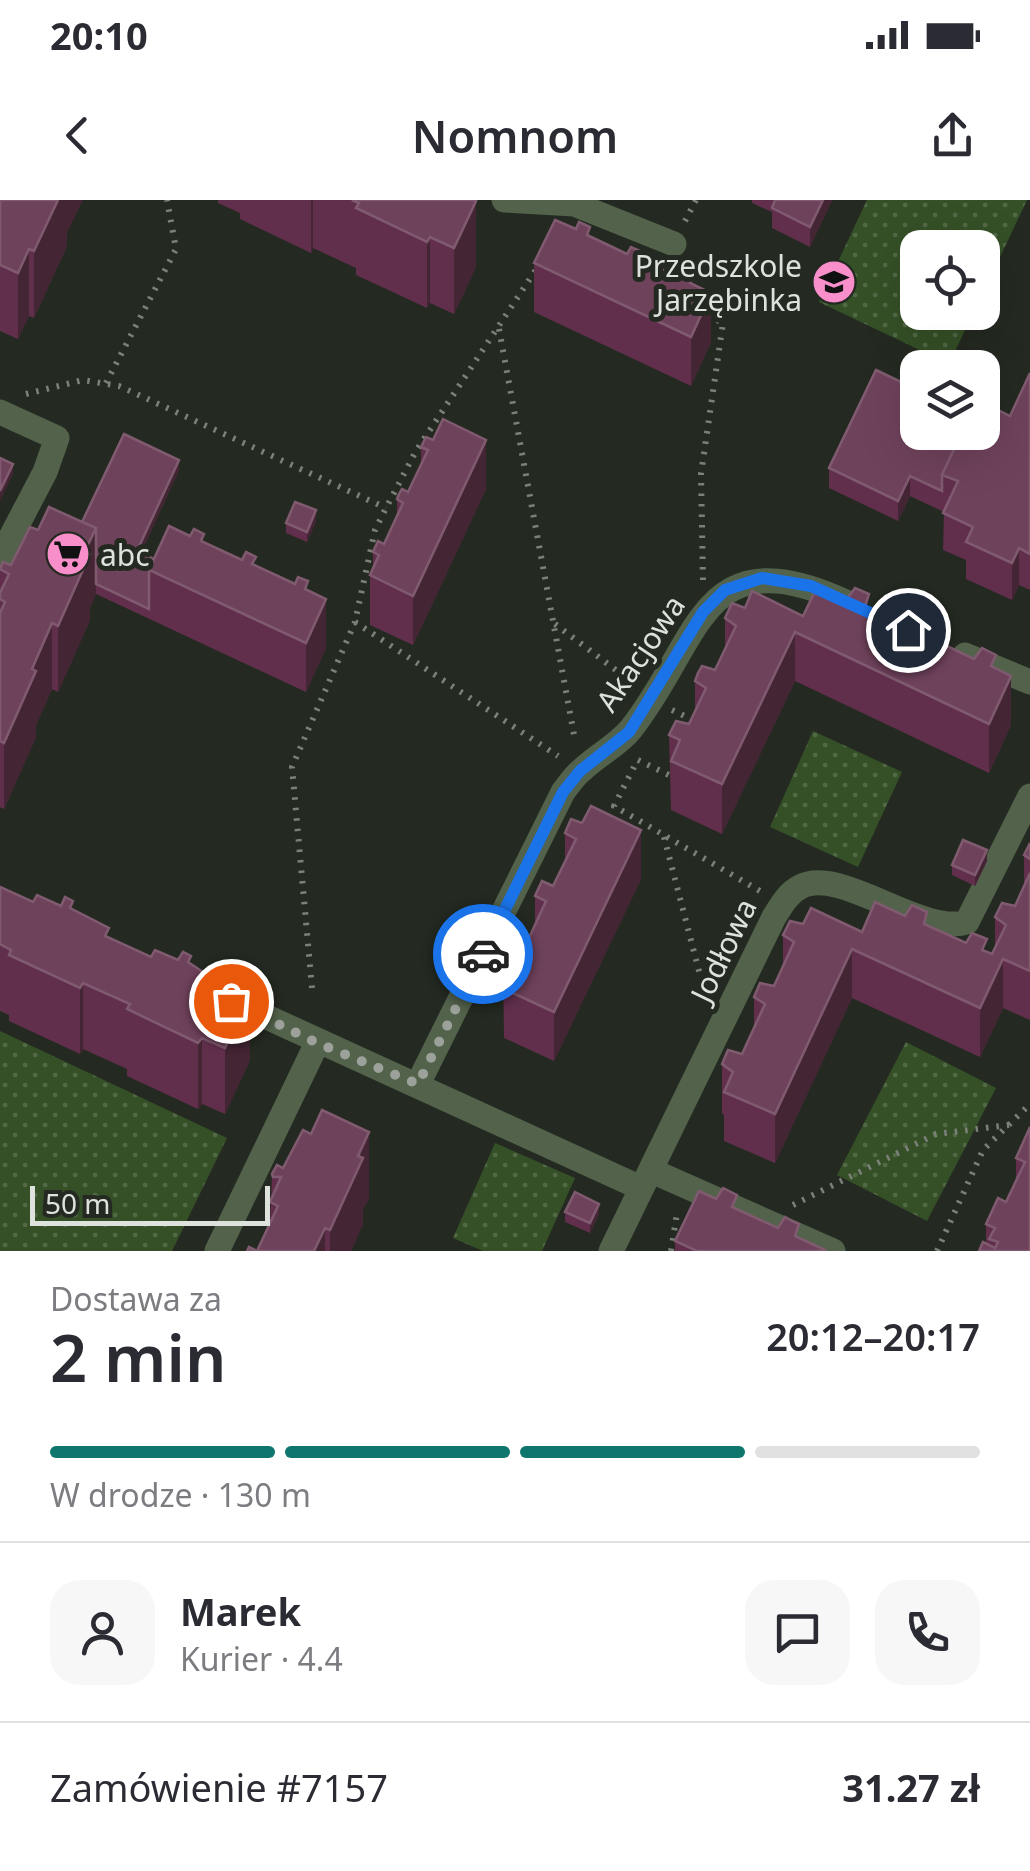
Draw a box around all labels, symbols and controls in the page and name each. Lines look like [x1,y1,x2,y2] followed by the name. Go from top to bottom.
[50,9,148,61] text: 20:10
[412,105,618,166] text: Nomnom
[50,108,105,163] icon: back
[925,108,980,163] icon: share
[900,230,1000,450] map controls
[900,230,1000,330] button: locate
[635,245,802,320] place label: Przedszkole Jarzębinka
[811,259,857,305] school or university icon: Przedszkole Jarzębinka
[900,350,1000,450] button: layers
[45,531,91,577] supermarket icon: abc
[100,534,150,575] place label: abc
[586,587,694,719] street label: Akacjowa
[866,588,951,673] pin
[881,603,936,658] icon: home
[679,891,766,1011] street label: Jodłowa
[433,904,533,1004] courier
[456,927,511,982] icon: car
[189,959,274,1044] pin
[204,974,259,1029] icon: bag
[30,1181,270,1226] scale bar
[45,1184,111,1222] text: 50 m
[50,1277,222,1320] text: Dostawa za
[766,1310,980,1362] text: 20:12–20:17
[50,1313,226,1401] text: 2 min
[50,1473,311,1516] text: W drodze · 130 m
[50,1580,155,1685] button: person
[745,1580,850,1685] button: chat
[875,1580,980,1685] button: phone
[180,1585,301,1637] text: Marek
[180,1637,343,1680] text: Kurier · 4.4
[50,1761,388,1813] text: Zamówienie #7157
[842,1761,980,1813] text: 31.27 zł

